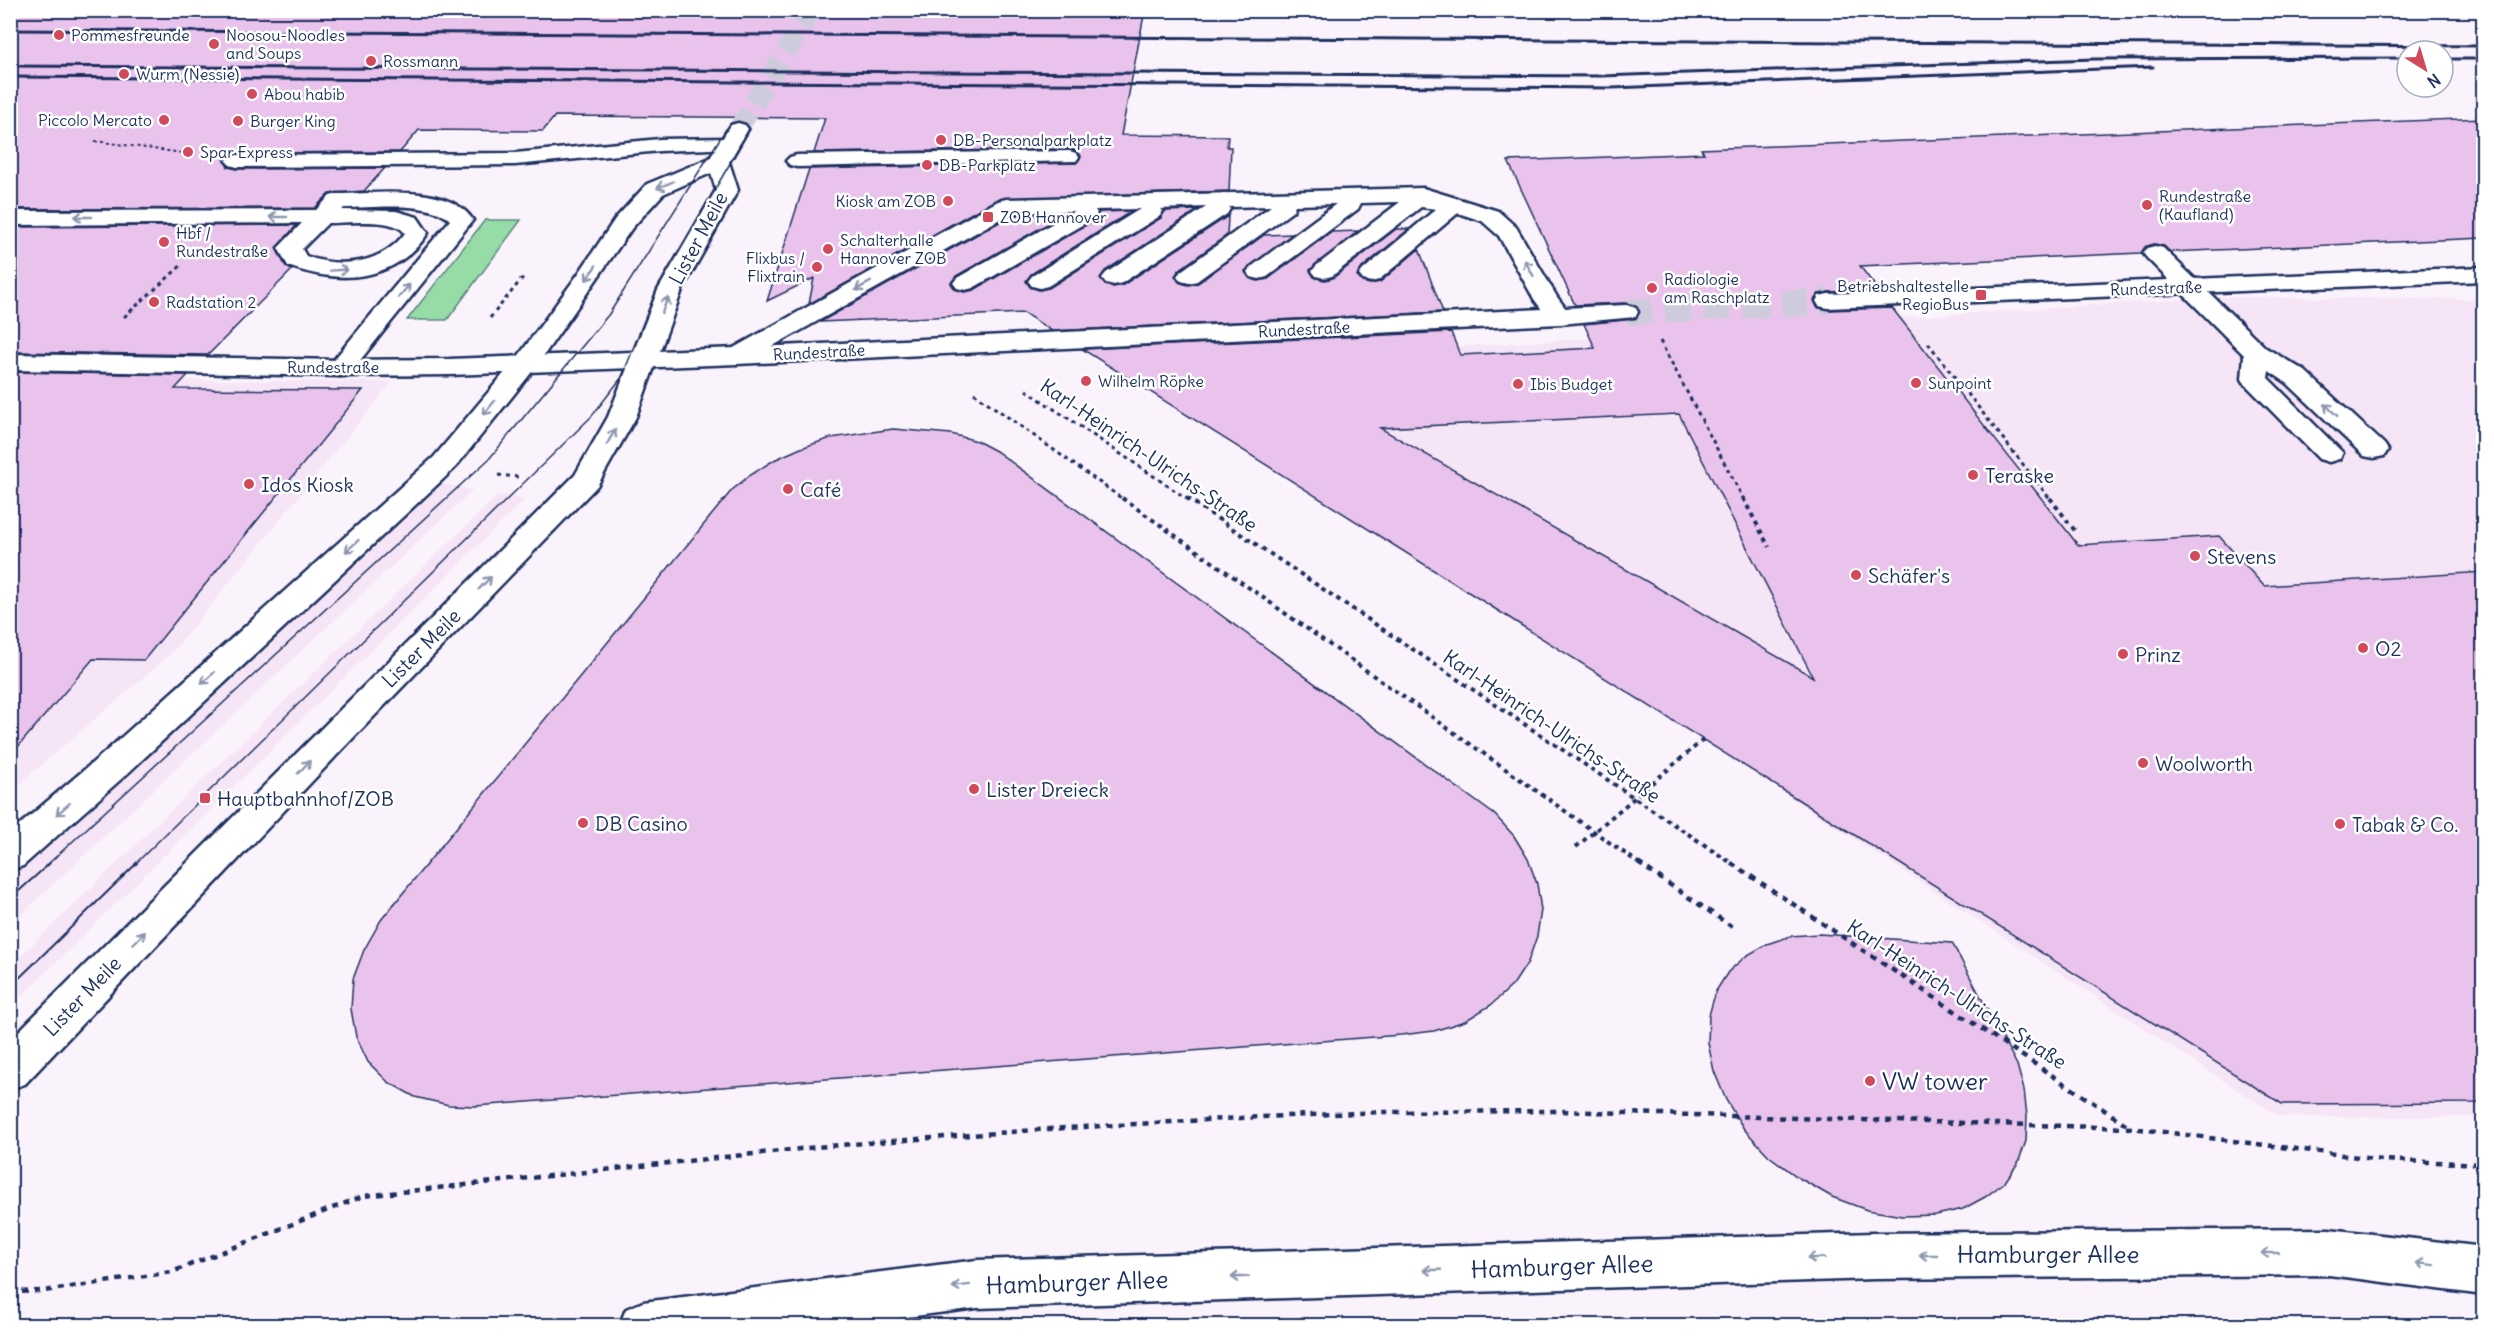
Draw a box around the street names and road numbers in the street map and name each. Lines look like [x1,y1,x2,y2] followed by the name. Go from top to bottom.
[663,187,733,289] street label: Lister Meile
[2110,276,2202,300] street label: Rundestraße
[1257,317,1351,341] street label: Rundestraße
[772,340,866,364] street label: Rundestraße
[287,357,379,377] street label: Rundestraße
[1036,373,1262,537] street label: Karl-Heinrich-Ulrichs-Straße
[376,603,466,693] street label: Lister Meile
[1439,644,1665,808] street label: Karl-Heinrich-Ulrichs-Straße
[1843,914,2071,1074] street label: Karl-Heinrich-Ulrichs-Straße
[38,951,126,1041] street label: Lister Meile
[1957,1239,2139,1269] street label: Hamburger Allee
[1470,1248,1654,1284] street label: Hamburger Allee
[985,1264,1169,1300] street label: Hamburger Allee

